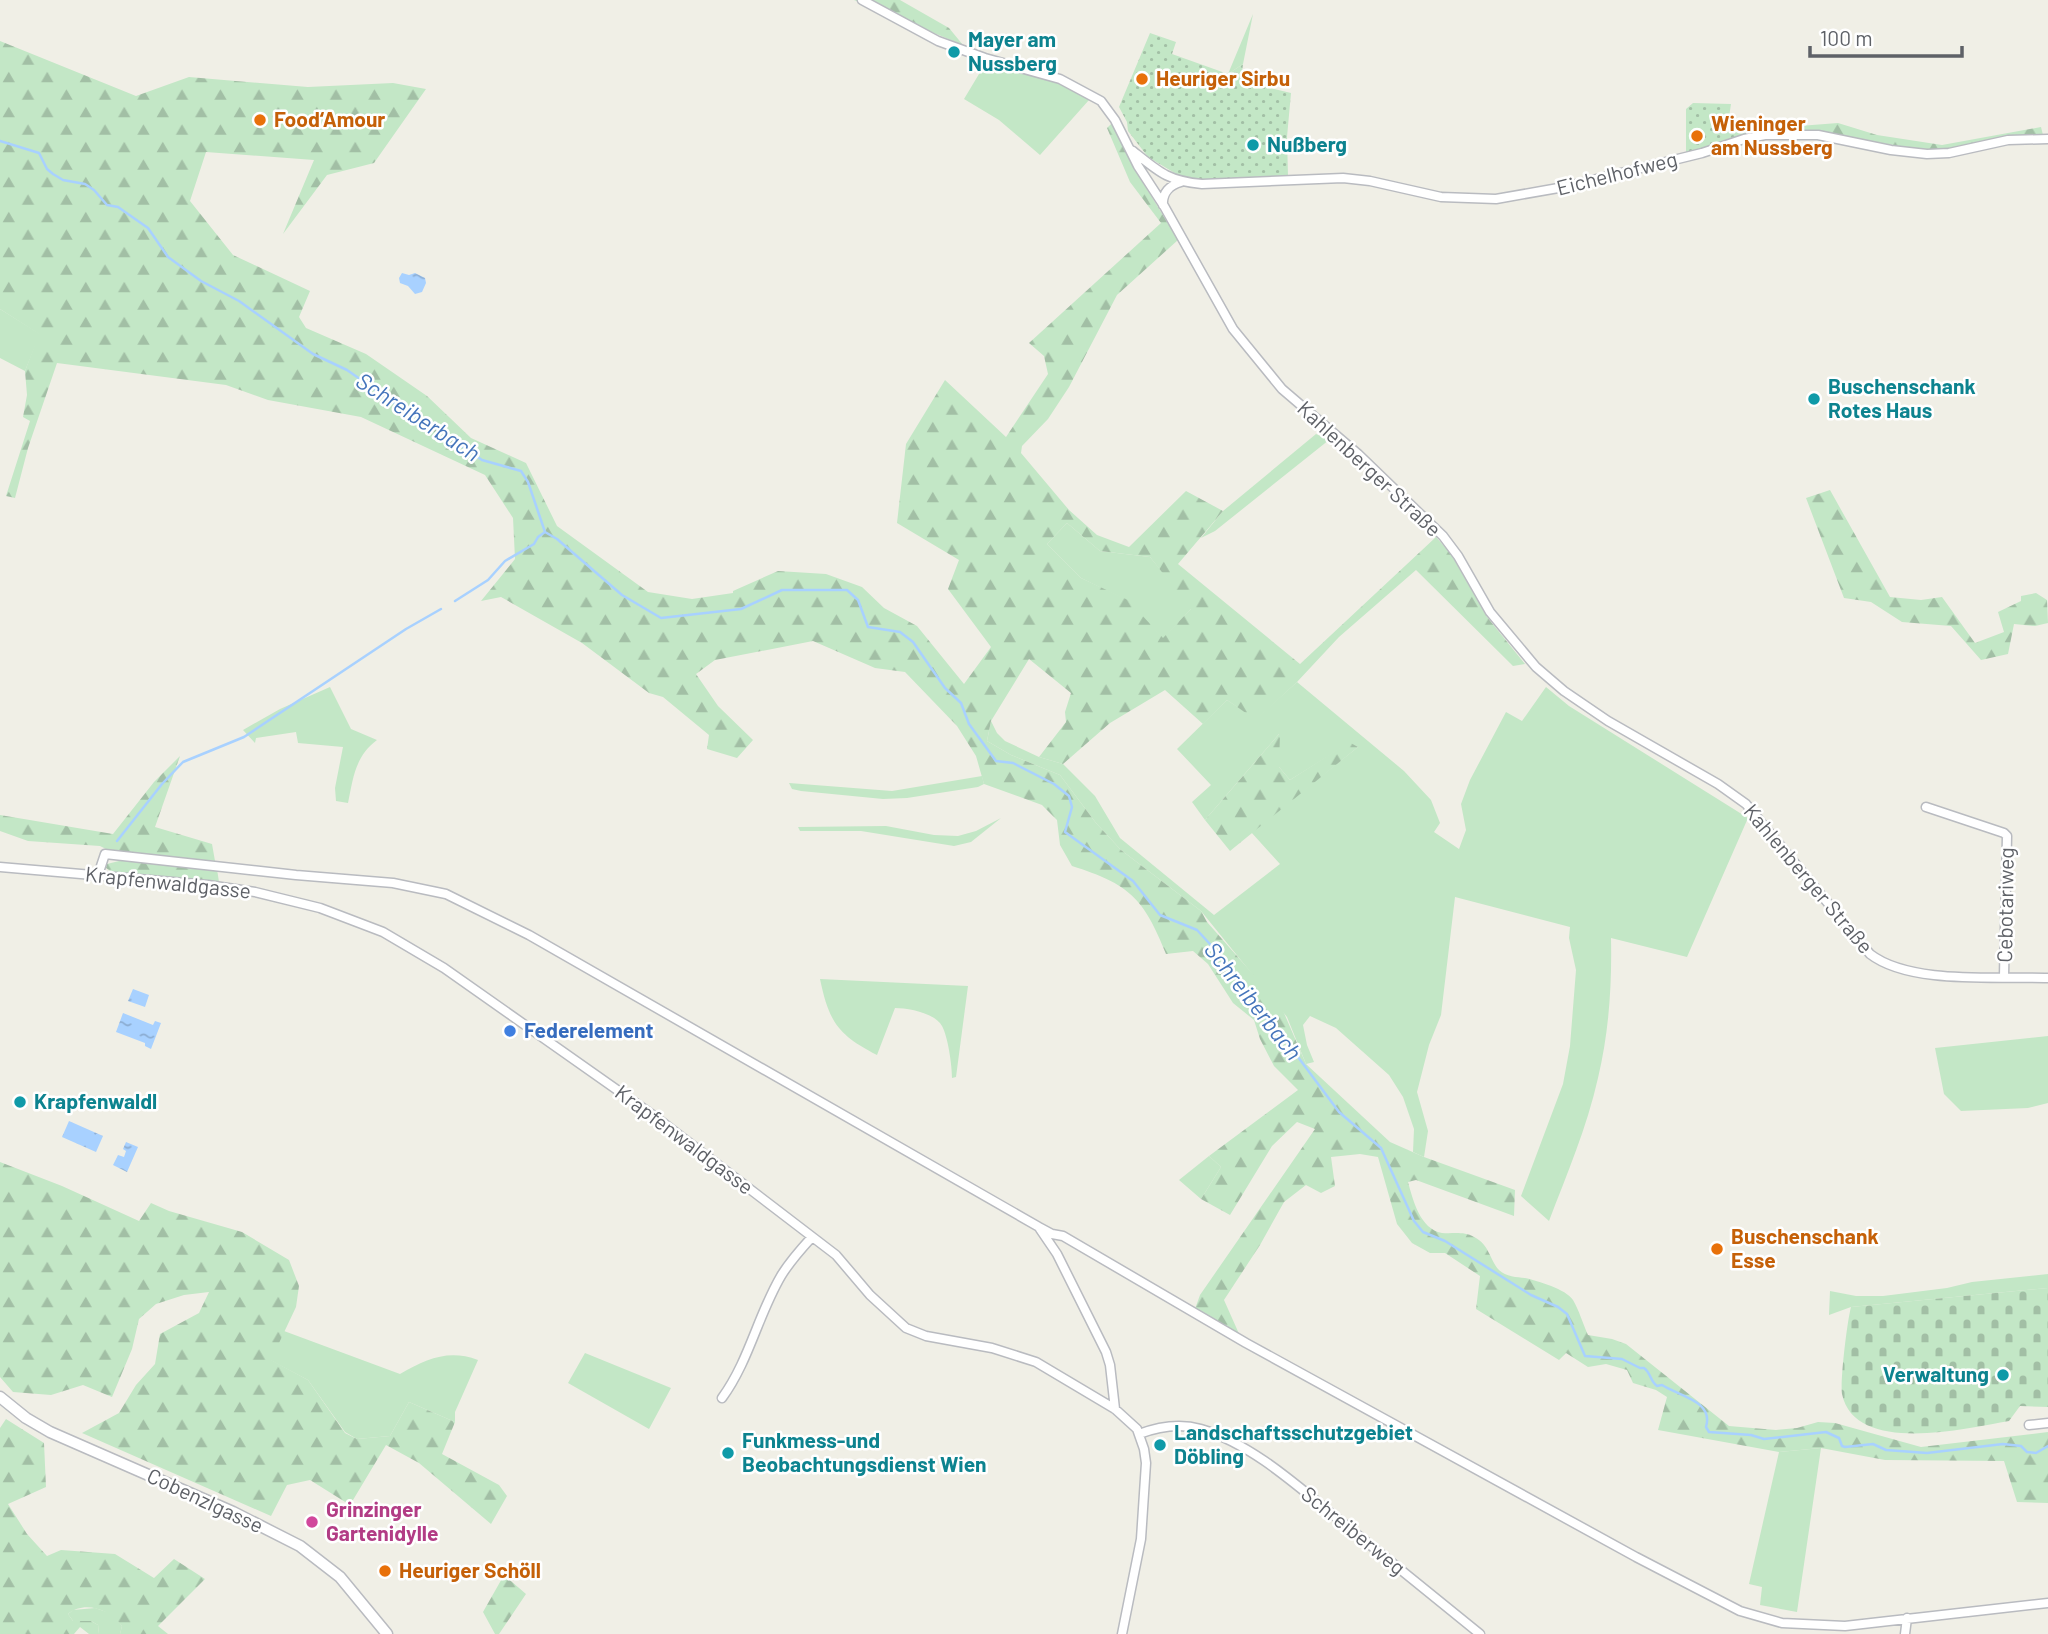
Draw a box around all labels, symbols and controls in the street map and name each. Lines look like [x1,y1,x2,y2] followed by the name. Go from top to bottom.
[1810,14,1962,58] scale bar
[1820,25,1873,50] text: 100 m
[968,26,1057,75] place label: Mayer am Nussberg
[946,44,962,60] marker: Mayer am Nussberg
[1156,65,1290,90] place label: Heuriger Sirbu
[1134,71,1150,87] marker: Heuriger Sirbu
[274,106,385,131] place label: Food‘Amour
[1711,110,1833,159] place label: Wieninger am Nussberg
[252,112,268,128] marker: Food‘Amour
[1689,128,1705,144] marker: Wieninger am Nussberg
[1267,131,1347,156] place label: Nußberg
[1245,137,1261,153] marker: Nußberg
[1554,145,1680,200] street label: Eichelhofweg
[351,366,486,467] water label: Schreiberbach
[1828,373,1976,422] place label: Buschenschank Rotes Haus
[1806,391,1822,407] marker: Buschenschank Rotes Haus
[1293,395,1447,541] street label: Kahlenberger Straße
[1739,798,1879,958] street label: Kahlenberger Straße
[1991,847,2018,963] street label: Cebotariweg
[84,860,252,903] street label: Krapfenwaldgasse
[1199,936,1309,1065] water label: Schreiberbach
[524,1017,654,1042] place label: Federelement
[502,1023,518,1039] marker: Federelement
[611,1079,759,1199] street label: Krapfenwaldgasse
[34,1088,157,1113] place label: Krapfenwaldl
[12,1094,28,1110] marker: Krapfenwaldl
[1731,1223,1879,1272] place label: Buschenschank Esse
[1709,1241,1725,1257] marker: Buschenschank Esse
[1883,1361,1989,1386] place label: Verwaltung
[1995,1367,2011,1383] marker: Verwaltung
[1174,1419,1413,1468] place label: Landschaftsschutzgebiet Döbling
[742,1427,987,1476] place label: Funkmess-und Beobachtungsdienst Wien
[1152,1437,1168,1453] marker: Landschaftsschutzgebiet Döbling
[720,1445,736,1461] marker: Funkmess-und Beobachtungsdienst Wien
[144,1462,268,1537] street label: Cobenzlgasse
[1297,1480,1411,1579] street label: Schreiberweg
[326,1496,438,1545] place label: Grinzinger Gartenidylle
[304,1514,320,1530] marker: Grinzinger Gartenidylle
[399,1557,541,1582] place label: Heuriger Schöll
[377,1563,393,1579] marker: Heuriger Schöll

